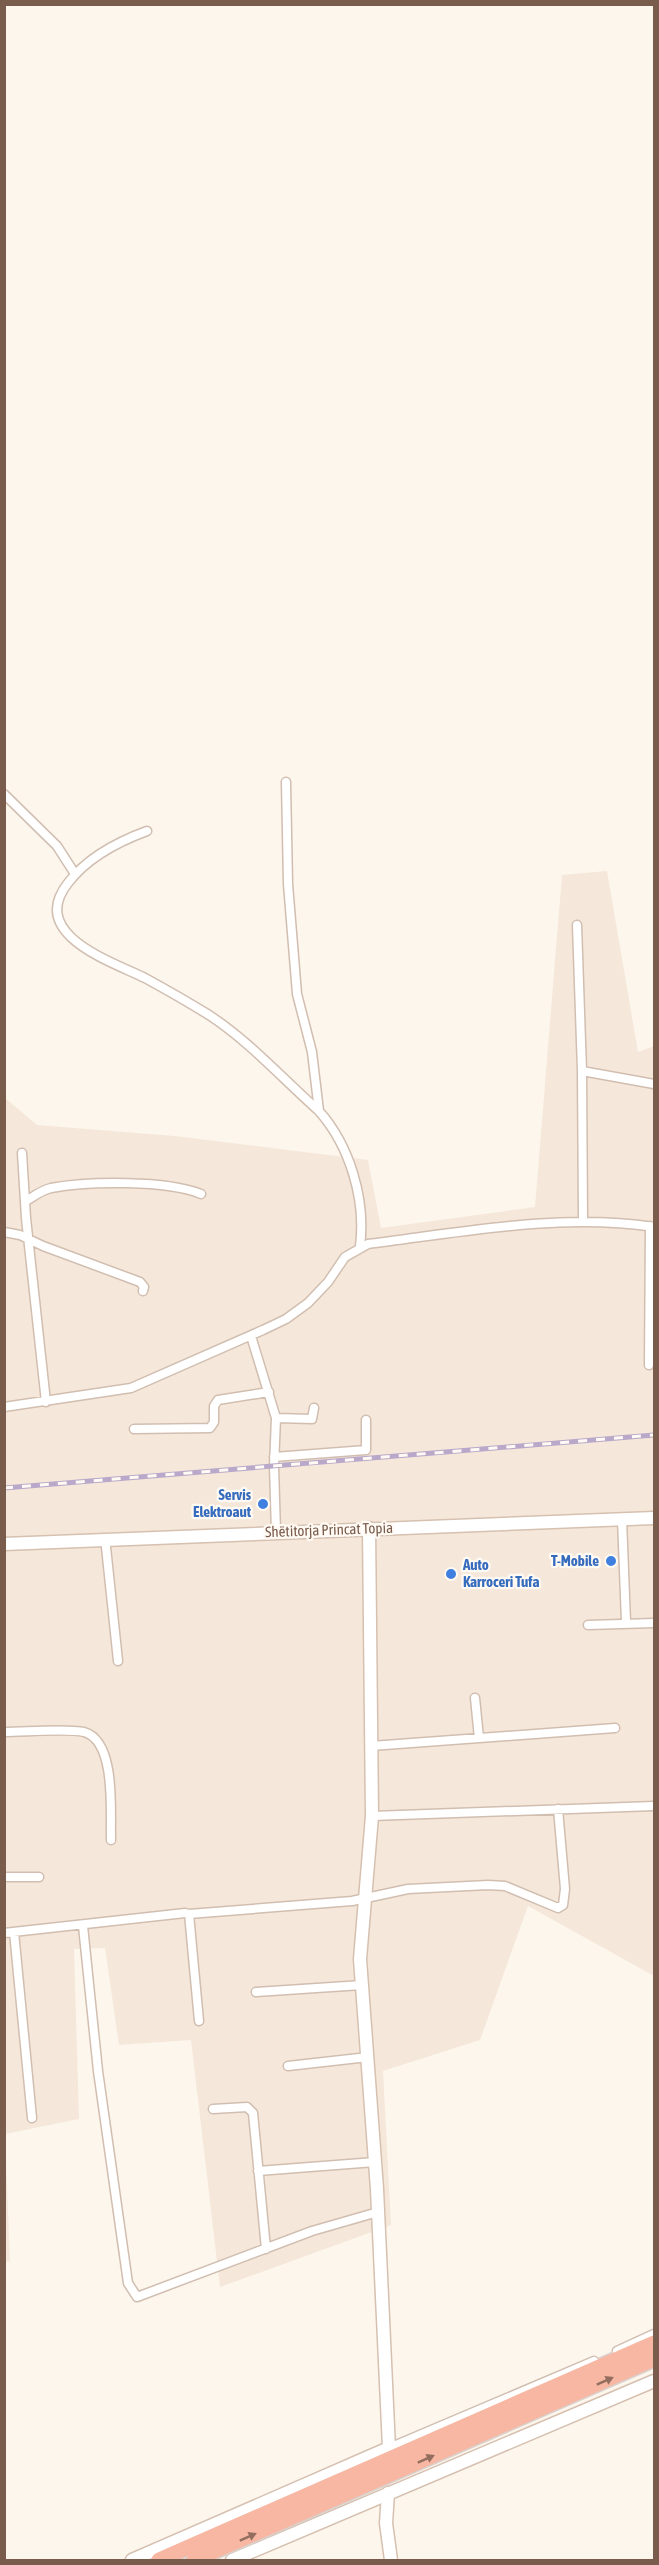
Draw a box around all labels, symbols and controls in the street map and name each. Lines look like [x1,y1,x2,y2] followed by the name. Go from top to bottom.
[193,1486,252,1520] place label: Servis Elektroaut
[256,1497,270,1511] marker: Servis Elektroaut
[265,1519,393,1540] street label: Shëtitorja Princat Topia
[551,1552,599,1569] place label: T-Mobile
[604,1554,618,1568] marker: T-Mobile
[462,1556,539,1590] place label: Auto Karroceri Tufa
[444,1567,458,1581] marker: Auto Karroceri Tufa
[596,2375,614,2385] one-way arrow
[418,2454,435,2463] one-way arrow
[239,2532,257,2542] one-way arrow

